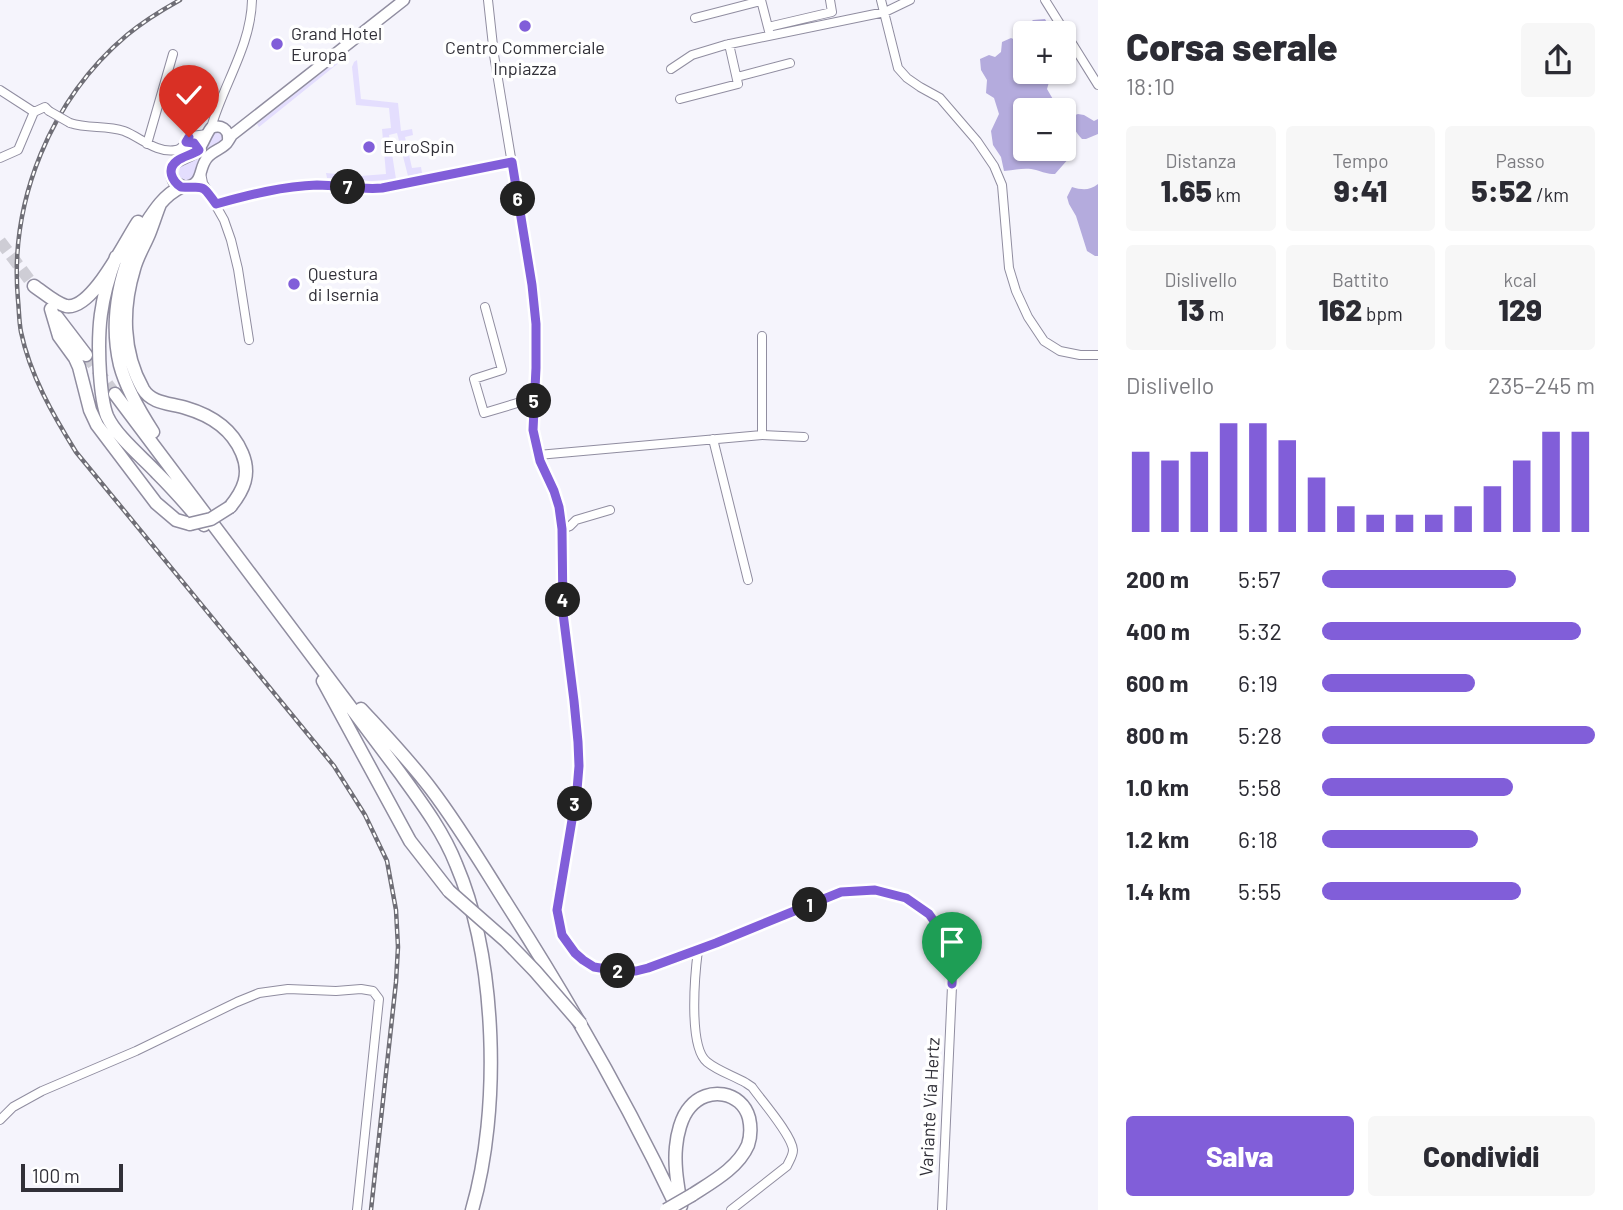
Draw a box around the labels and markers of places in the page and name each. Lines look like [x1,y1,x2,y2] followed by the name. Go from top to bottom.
[517,18,533,34] marker: Centro Commerciale Inpiazza
[291,22,382,65] place label: Grand Hotel Europa
[269,36,285,52] marker: Grand Hotel Europa
[445,36,605,79] place label: Centro Commerciale Inpiazza
[159,65,219,137] pin
[383,135,455,157] place label: EuroSpin
[361,139,377,155] marker: EuroSpin
[330,170,366,204] pin: 7
[500,182,536,216] pin: 6
[308,262,379,305] place label: Questura di Isernia
[286,276,302,292] marker: Questura di Isernia
[516,384,552,418] pin: 5
[546,582,580,618] pin: 4
[558,786,592,822] pin: 3
[792,888,828,922] pin: 1
[922,912,982,984] pin
[600,954,636,988] pin: 2

